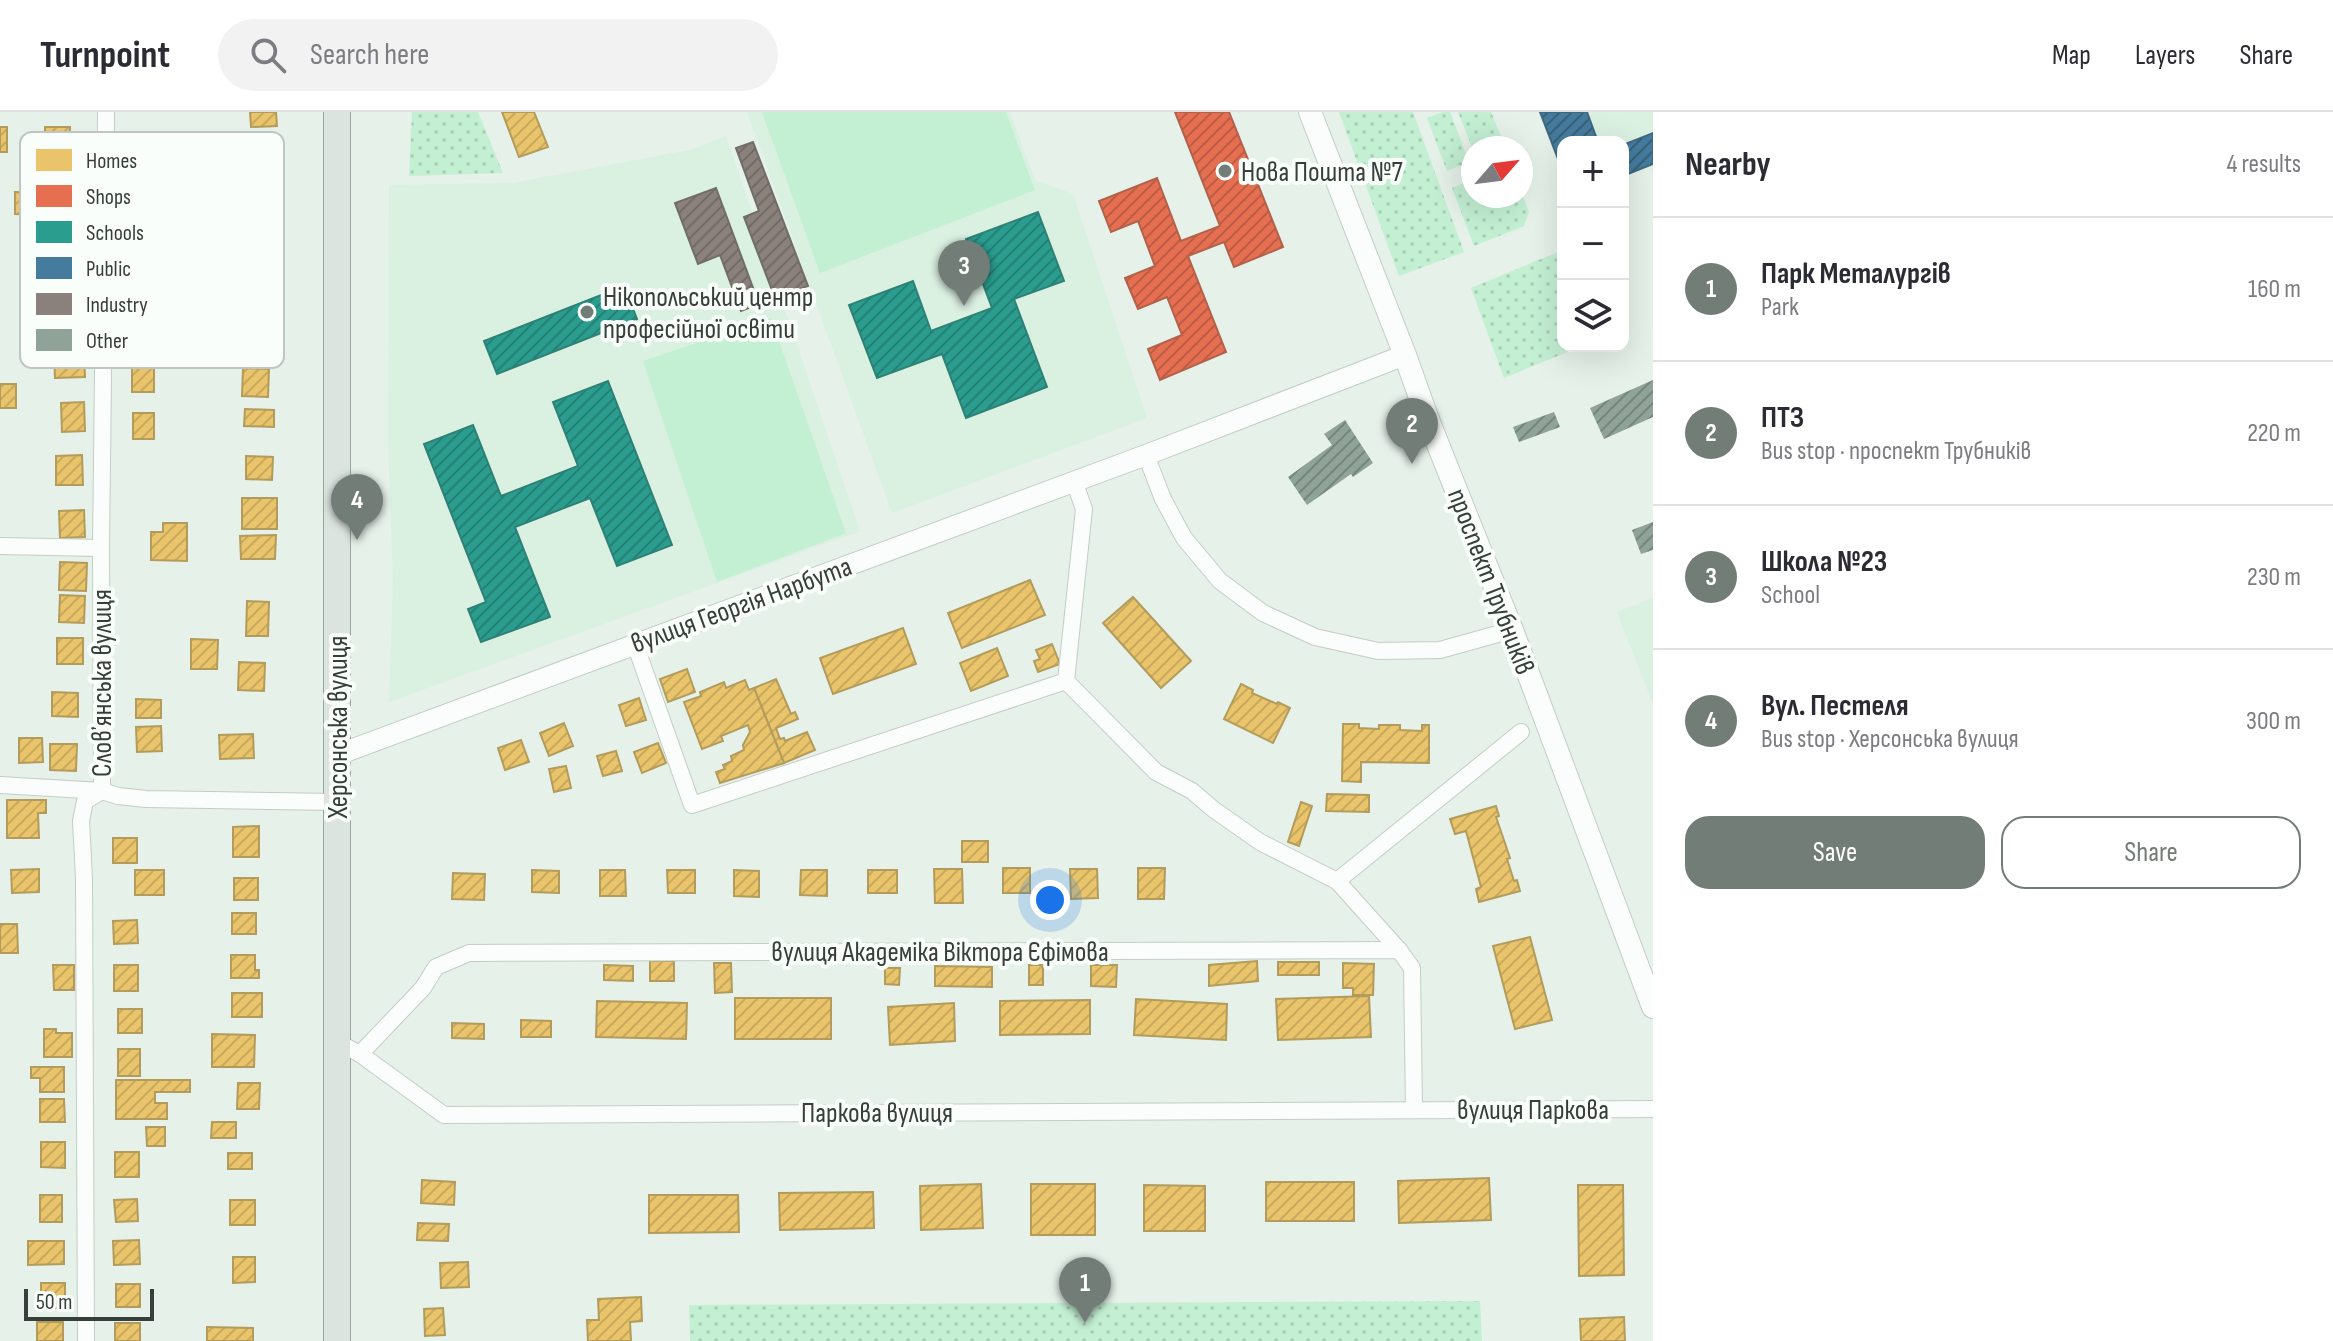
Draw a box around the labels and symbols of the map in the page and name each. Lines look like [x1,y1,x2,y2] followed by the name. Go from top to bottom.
[20,132,284,368] legend
[1461,136,1533,208] north arrow
[86,148,137,175] text: Homes
[1241,156,1403,189] place label: Нова Пошта №7
[1216,162,1234,180] marker: Нова Пошта №7
[86,184,131,211] text: Shops
[86,220,144,247] text: Schools
[938,240,990,306] pin: 3
[86,256,131,283] text: Public
[603,281,813,346] place label: Нікопольський центр професійної освіти
[86,292,148,319] text: Industry
[578,303,596,321] marker: Нікопольський центр професійної освіти
[86,328,128,355] text: Other
[1386,398,1438,464] pin: 2
[331,474,383,540] pin: 4
[1440,484,1541,679] street label: проспект Трубників
[627,550,856,661] street label: вулиця Георгія Нарбута
[86,589,119,777] street label: Словʼянська вулиця
[322,636,355,819] street label: Херсонська вулиця
[1030,880,1070,920] your location
[771,936,1109,969] street label: вулиця Академіка Віктора Єфімова
[1457,1094,1609,1127] street label: вулиця Паркова
[801,1097,953,1130] street label: Паркова вулиця
[1059,1257,1111,1323] pin: 1
[24,1285,154,1321] scale bar

